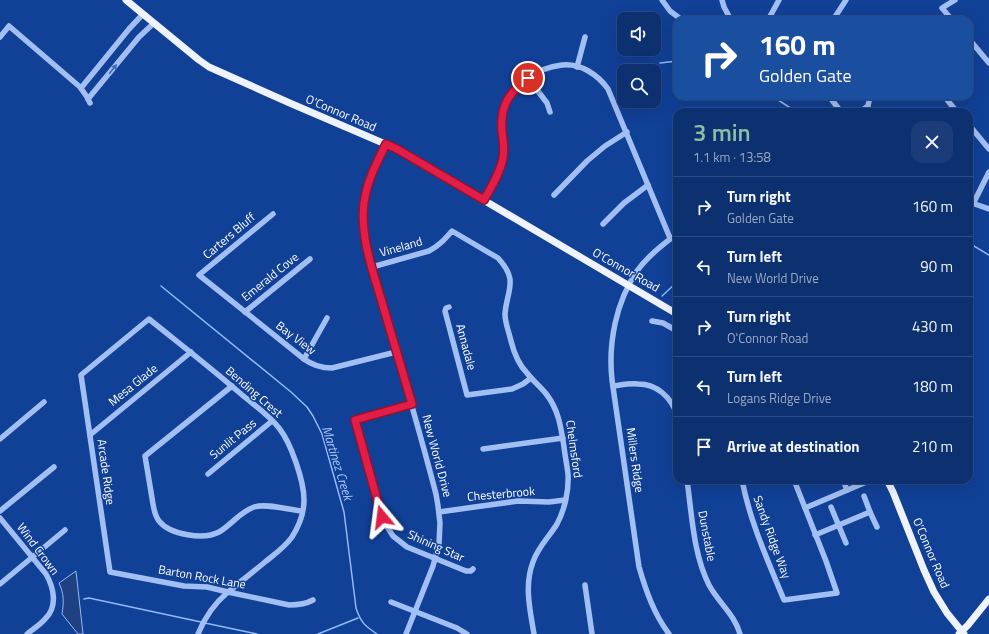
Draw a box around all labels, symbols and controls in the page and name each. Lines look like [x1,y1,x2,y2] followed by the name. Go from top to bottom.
[617,12,661,108] map controls
[617,12,661,56] button: sound
[759,23,836,66] text: 160 m
[693,32,745,84] icon: right
[511,61,545,95] pin
[759,62,852,89] text: Golden Gate
[108,64,117,74] one-way arrow
[617,64,661,108] button: search
[517,67,539,89] icon: arrive
[303,89,380,136] street label: O'Connor Road
[693,114,751,150] text: 3 min
[911,121,953,163] button: close
[693,147,771,167] text: 1.1 km · 13:58
[727,185,791,208] text: Turn right
[912,195,953,218] text: 160 m
[693,196,715,218] icon: right
[198,208,259,263] street label: Carters Bluff
[727,208,794,228] text: Golden Gate
[377,231,424,262] street label: Vineland
[589,243,664,297] street label: O'Connor Road
[727,245,782,268] text: Turn left
[237,248,302,306] street label: Emerald Cove
[920,255,953,278] text: 90 m
[693,256,715,278] icon: left
[727,268,819,288] text: New World Drive
[727,305,791,328] text: Turn right
[912,315,953,338] text: 430 m
[272,316,321,359] street label: Bay View
[693,316,715,338] icon: right
[451,322,482,372] street label: Annadale
[727,328,808,348] text: O'Connor Road
[104,359,162,411] street label: Mesa Glade
[221,361,288,422] street label: Bending Crest
[727,365,782,388] text: Turn left
[912,375,953,398] text: 180 m
[693,376,715,398] icon: left
[727,388,831,408] text: Logans Ridge Drive
[417,412,458,499] street label: New World Drive
[205,413,261,464] street label: Sunlit Pass
[561,419,588,479] street label: Chelmsford
[317,423,359,505] water label: Martinez Creek
[622,426,649,494] street label: Millers Ridge
[727,435,860,458] text: Arrive at destination
[912,435,953,458] text: 210 m
[693,436,715,458] icon: arrive
[92,438,121,506] street label: Arcade Ridge
[466,481,536,506] street label: Chesterbrook
[749,493,796,581] street label: Sandy Ridge Way
[361,496,403,538] position arrow
[693,509,722,563] street label: Dunstable
[908,514,955,591] street label: O'Connor Road
[12,519,64,579] street label: Wind Crown
[405,525,468,567] street label: Shining Star
[157,559,247,594] street label: Barton Rock Lane

